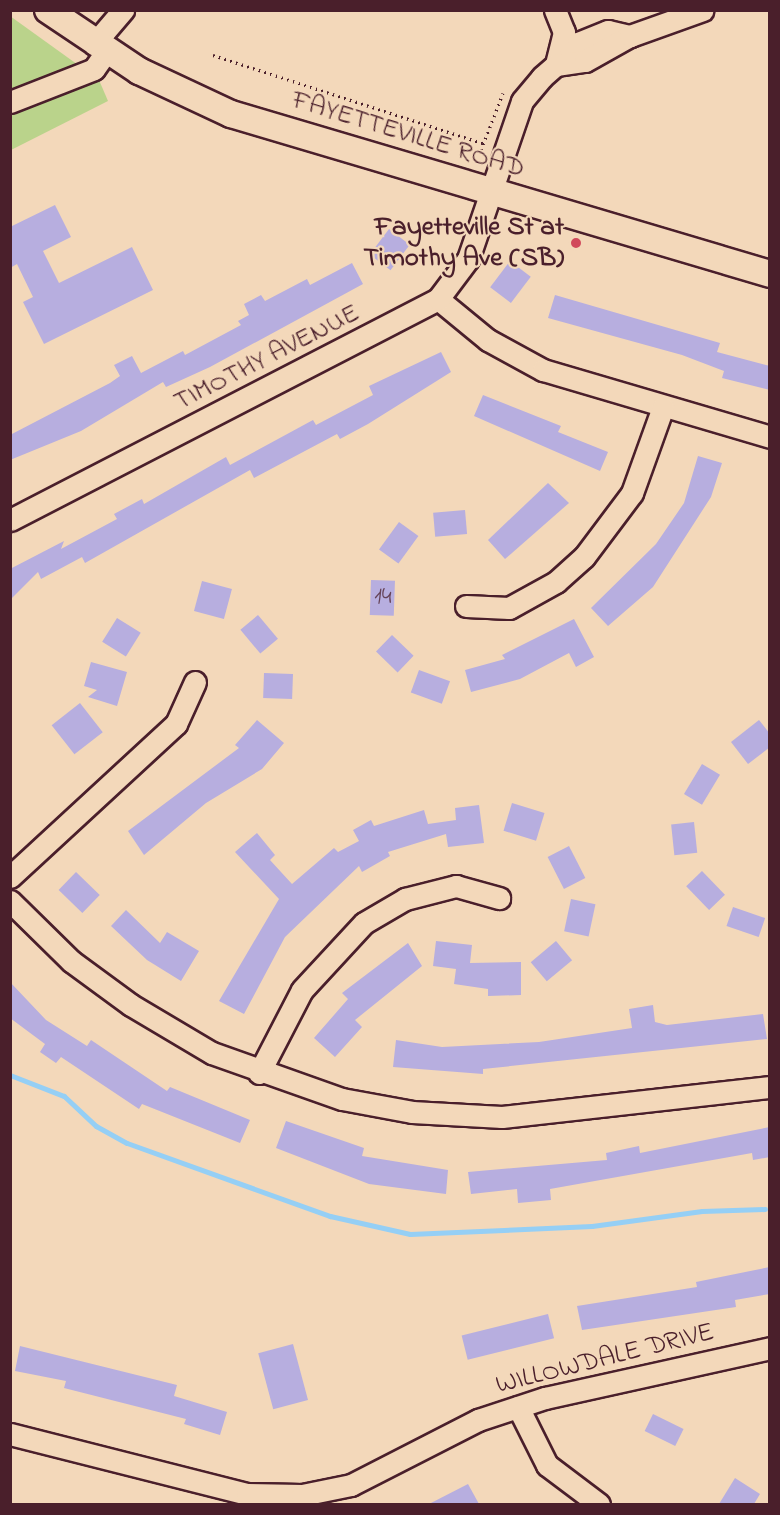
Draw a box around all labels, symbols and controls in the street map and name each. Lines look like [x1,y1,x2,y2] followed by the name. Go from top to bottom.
[288,84,528,186] street label: FAYETTEVILLE ROAD
[364,211,564,274] place label: Fayetteville St at Timothy Ave (SB)
[569,236,583,250] marker: Fayetteville St at Timothy Ave (SB)
[169,297,365,419] street label: TIMOTHY AVENUE
[374,584,392,612] house number: 14
[492,1316,718,1402] street label: WILLOWDALE DRIVE

